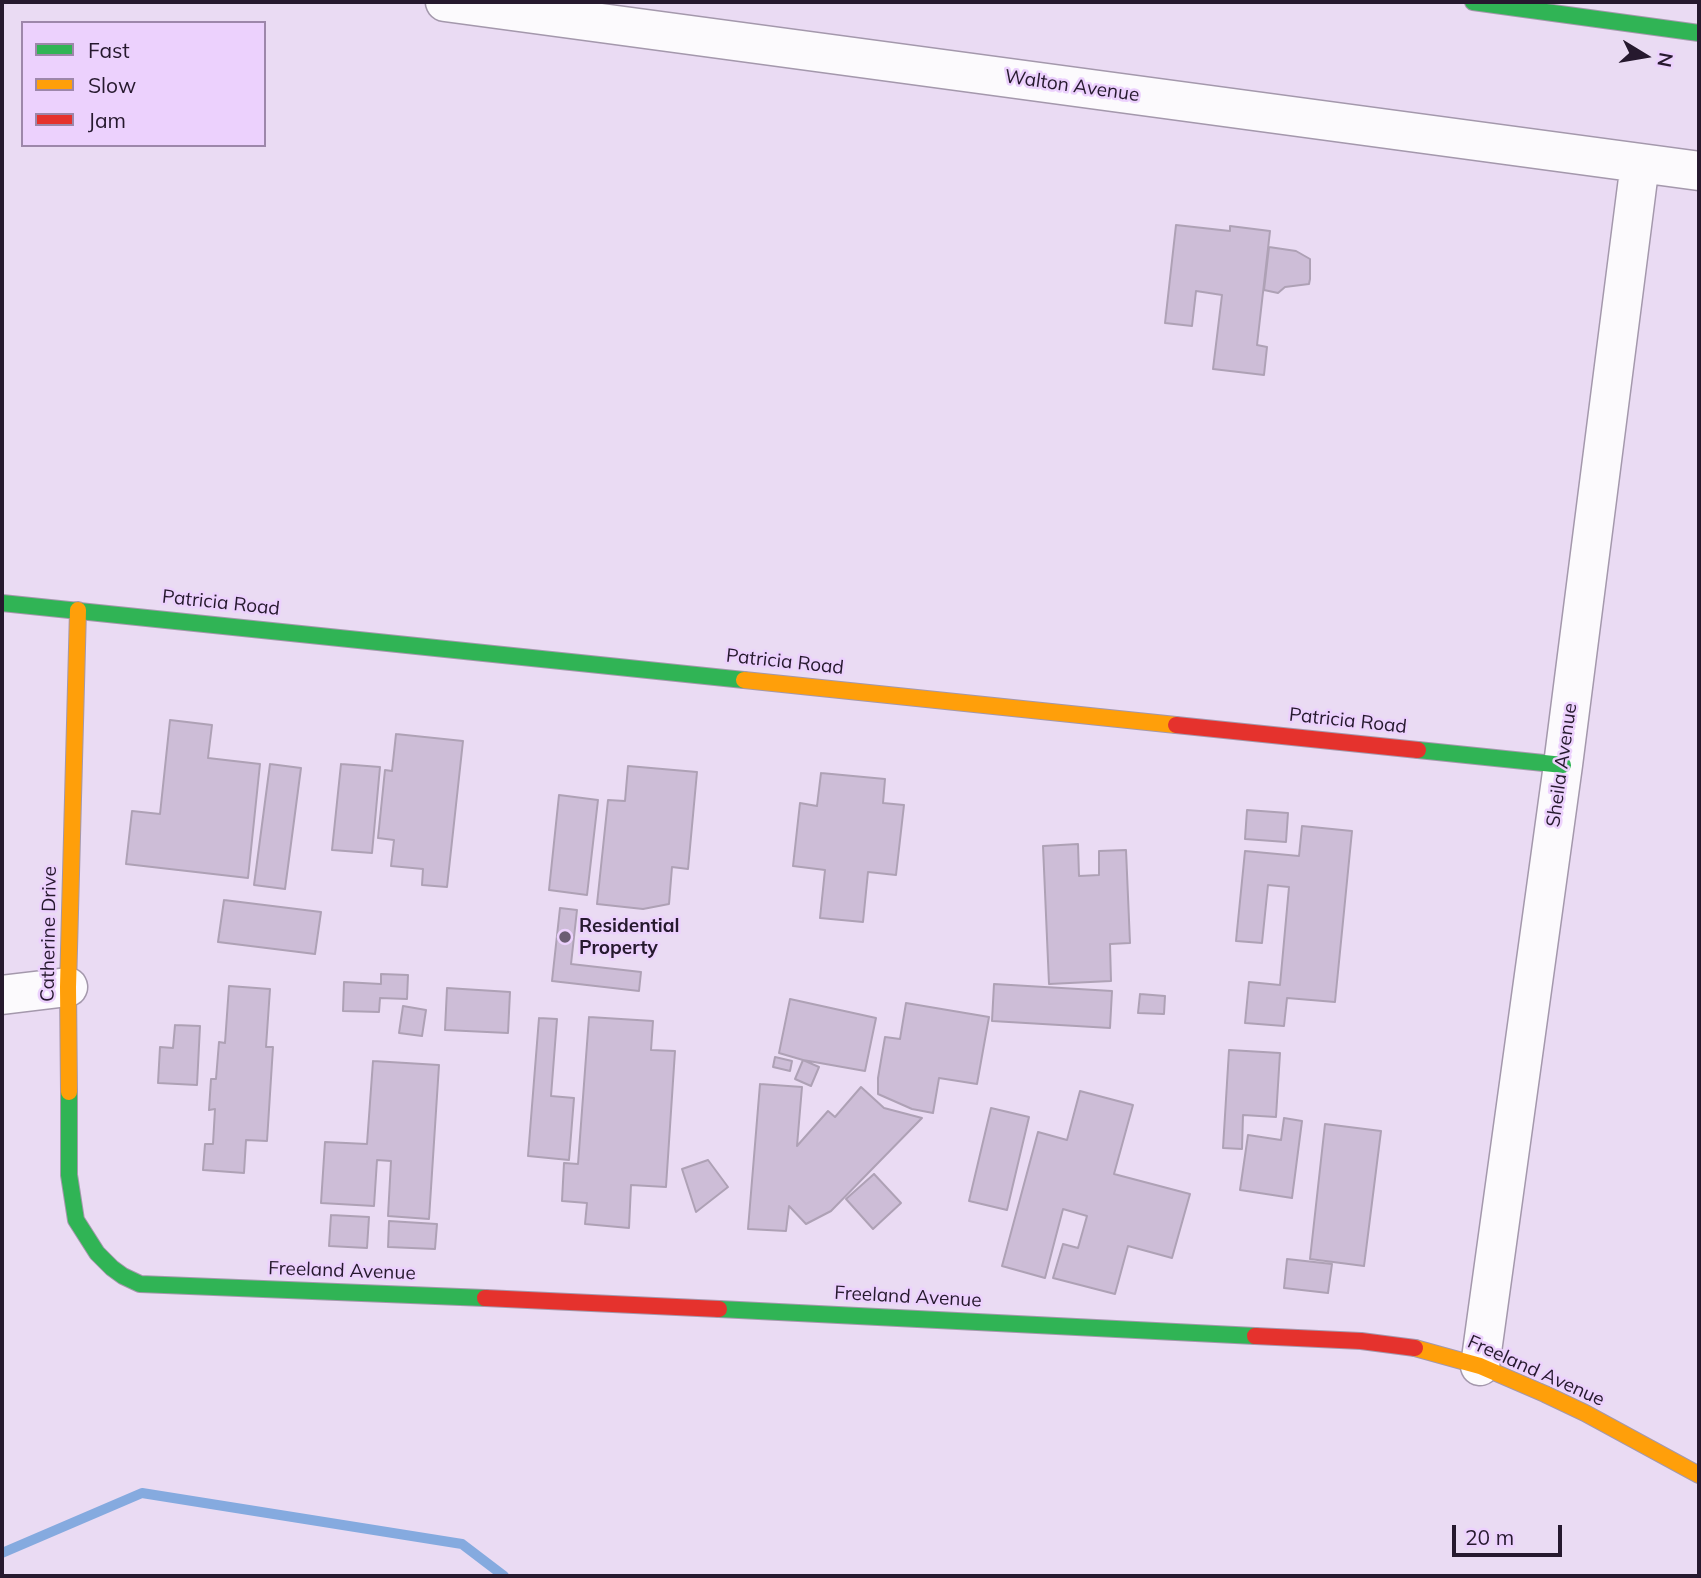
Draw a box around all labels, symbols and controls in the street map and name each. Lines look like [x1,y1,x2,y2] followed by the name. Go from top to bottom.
[21,21,266,147] legend
[1610,21,1680,91] north arrow
[88,37,130,63] text: Fast
[1652,51,1679,69] text: N
[1003,65,1141,107] street label: Walton Avenue
[88,72,136,98] text: Slow
[88,107,126,133] text: Jam
[161,585,281,621] street label: Patricia Road
[725,644,845,680] street label: Patricia Road
[1542,702,1582,828] street label: Sheila Avenue
[1288,703,1408,739] street label: Patricia Road
[36,866,62,1002] street label: Catherine Drive
[579,915,680,959] place label: Residential Property
[557,929,573,945] marker: Residential Property
[268,1257,416,1285] street label: Freeland Avenue
[834,1282,982,1312] street label: Freeland Avenue
[1464,1331,1608,1411] street label: Freeland Avenue
[1456,1512,1566,1556] scale bar
[1465,1524,1514,1550] text: 20 m

